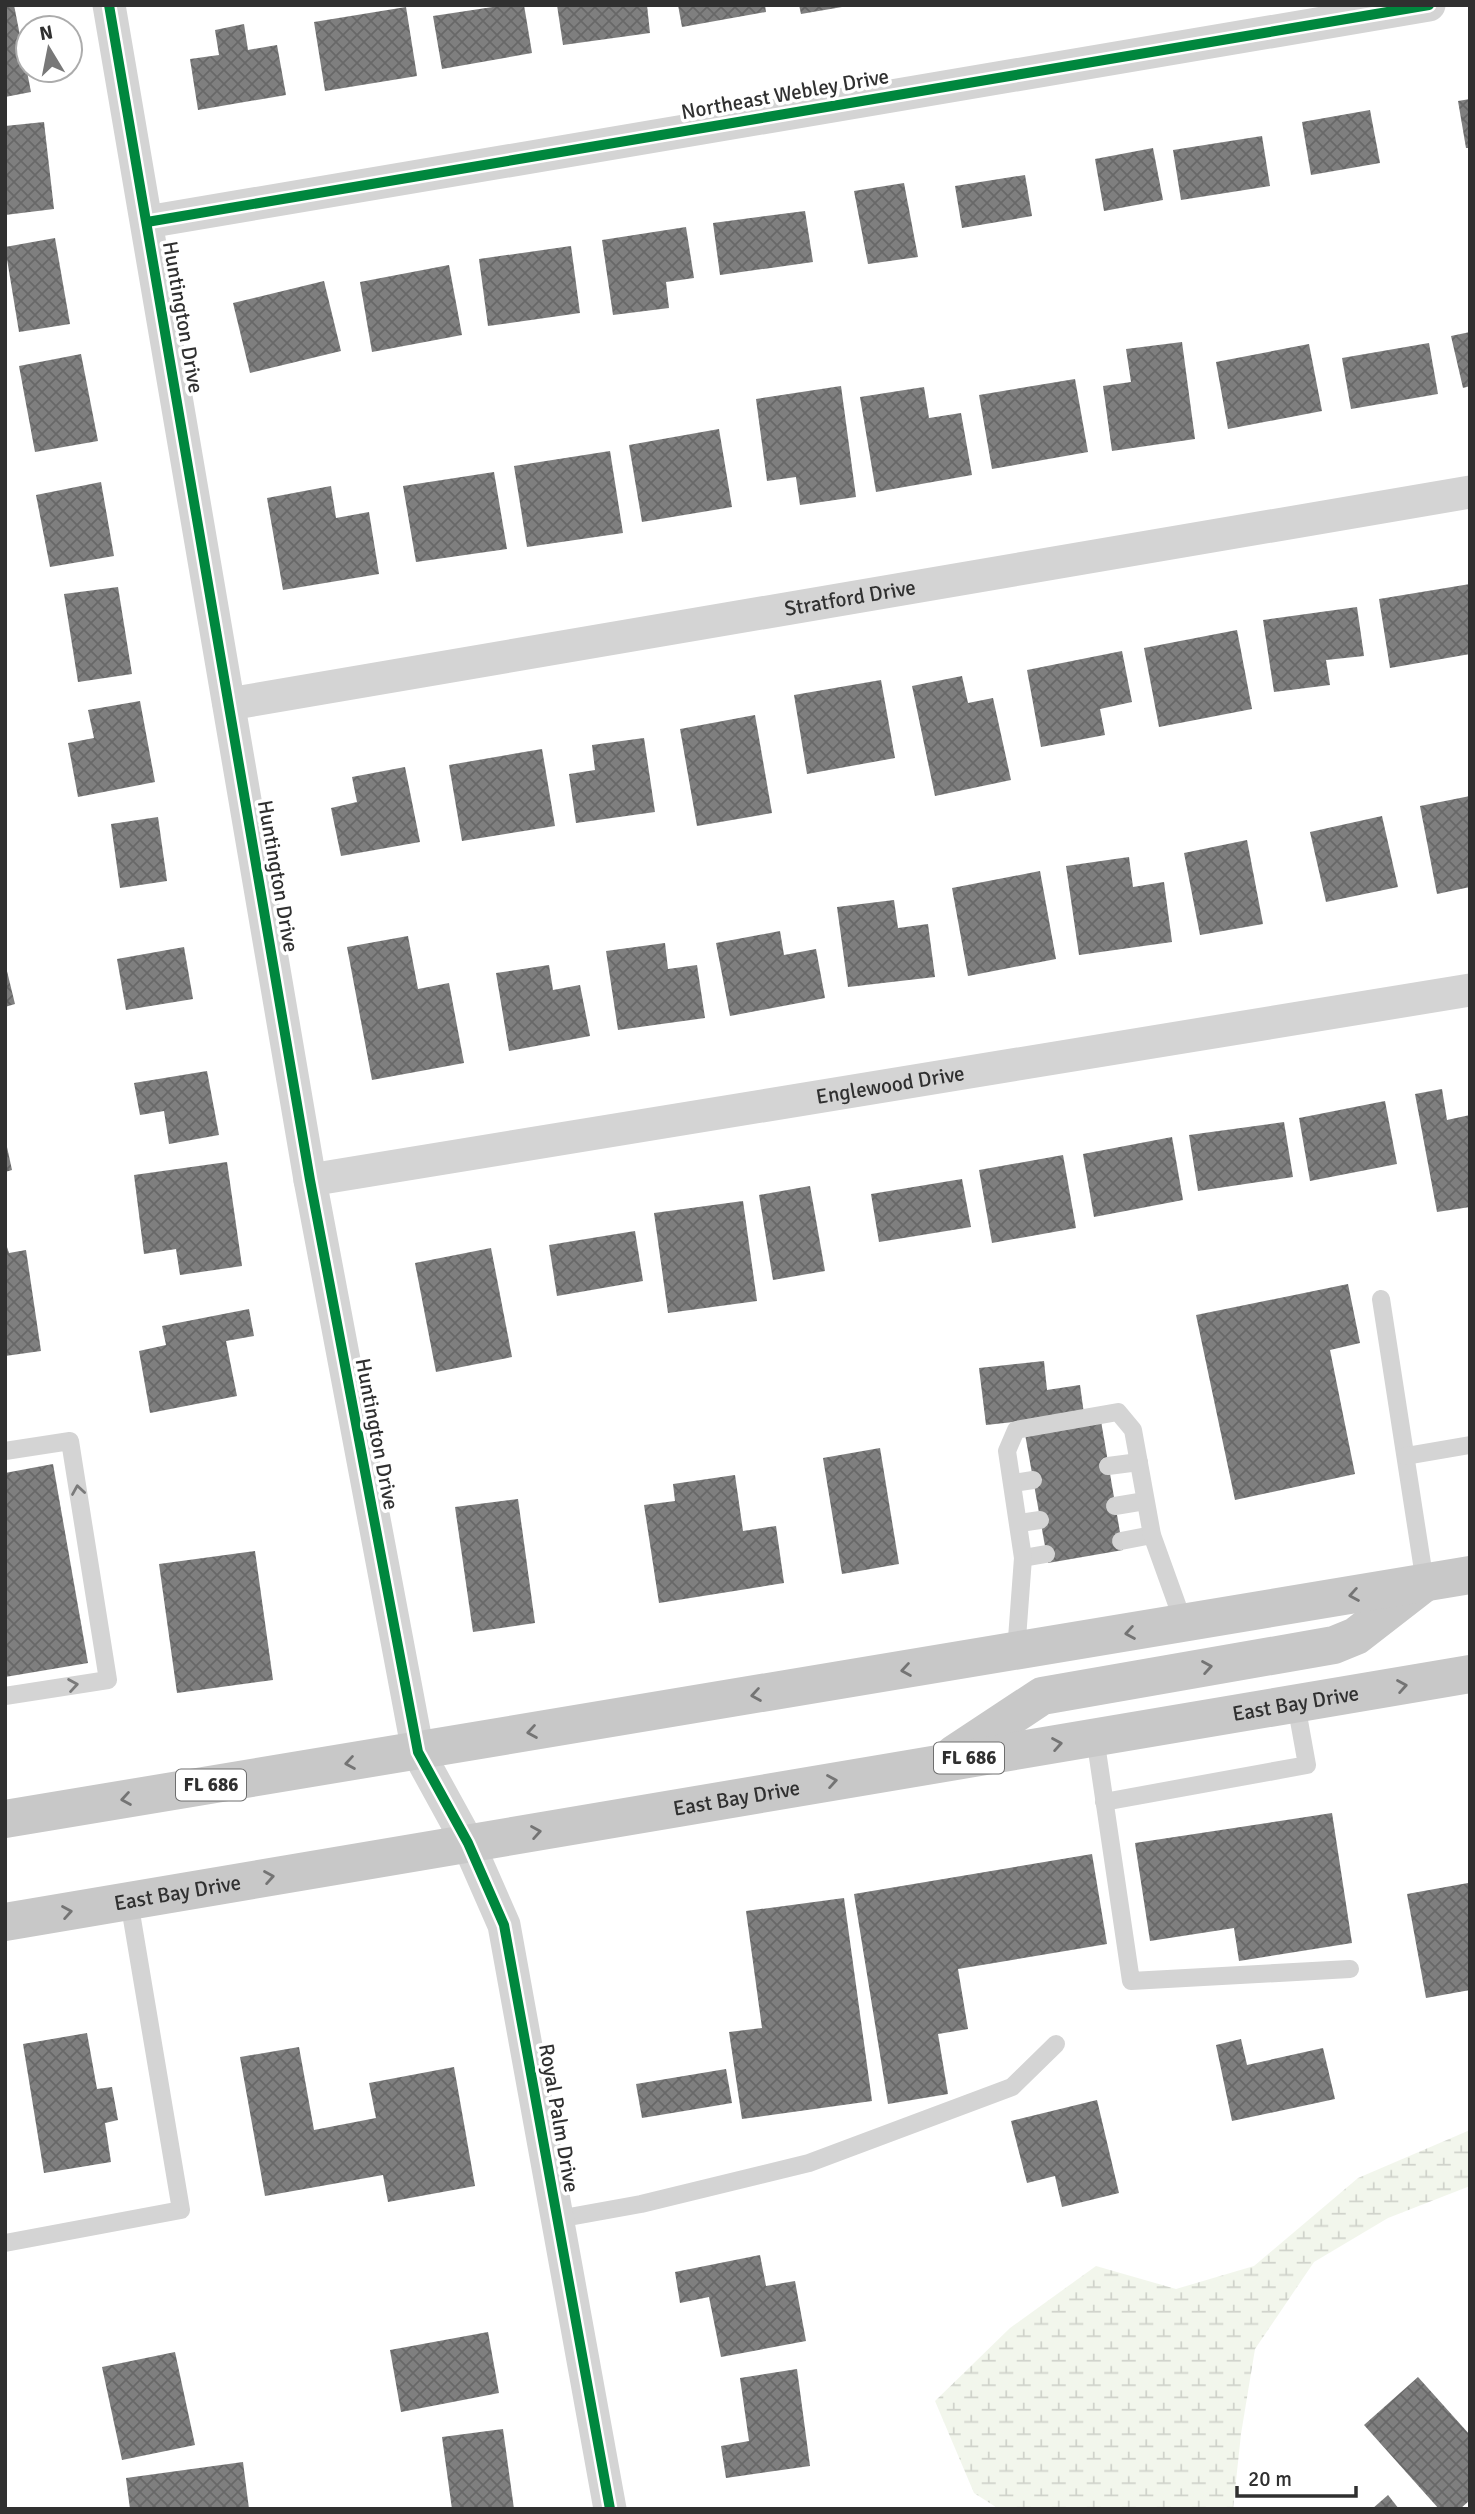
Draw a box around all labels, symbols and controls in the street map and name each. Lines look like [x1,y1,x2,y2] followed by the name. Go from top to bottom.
[14,14,84,84] north arrow
[38,20,55,46] text: N
[679,63,891,125] street label: Northeast Webley Drive
[157,239,209,395] street label: Huntington Drive
[782,574,918,622] street label: Stratford Drive
[252,798,304,954] street label: Huntington Drive
[814,1060,966,1110] street label: Englewood Drive
[350,1356,404,1512] street label: Huntington Drive
[71,1484,86,1496] one-way arrow
[1348,1587,1360,1602] one-way arrow
[1124,1625,1136,1640] one-way arrow
[1201,1660,1213,1675] one-way arrow
[900,1662,911,1677] one-way arrow
[67,1678,79,1693] one-way arrow
[1396,1679,1408,1694] one-way arrow
[1230,1680,1361,1727] street label: East Bay Drive
[751,1687,762,1702] one-way arrow
[526,1724,538,1739] one-way arrow
[1051,1737,1063,1752] one-way arrow
[934,1742,1004,1774] road number: FL 686
[344,1755,356,1770] one-way arrow
[176,1770,246,1800] road number: FL 686
[826,1774,838,1789] one-way arrow
[671,1775,802,1822] street label: East Bay Drive
[120,1791,132,1806] one-way arrow
[530,1825,542,1840] one-way arrow
[112,1869,243,1916] street label: East Bay Drive
[263,1870,275,1885] one-way arrow
[61,1905,73,1920] one-way arrow
[533,2042,585,2194] street label: Royal Palm Drive
[1237,2454,1356,2498] scale bar
[1248,2466,1292,2492] text: 20 m

